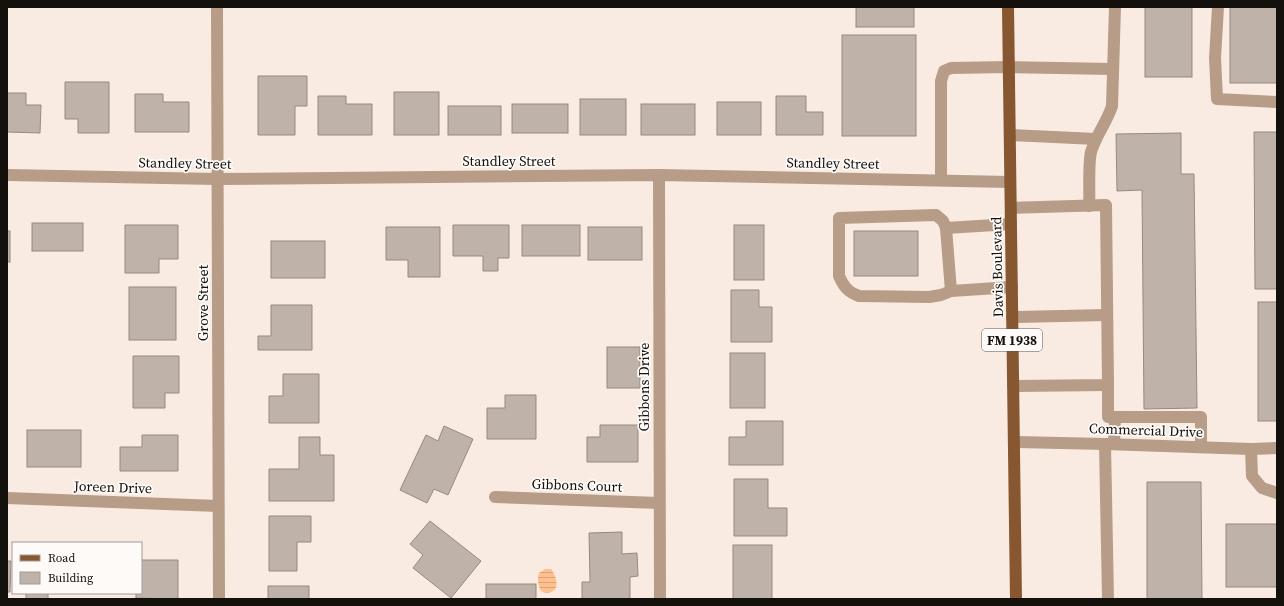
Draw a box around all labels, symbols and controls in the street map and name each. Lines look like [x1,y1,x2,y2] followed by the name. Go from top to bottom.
[463,151,556,171] street label: Standley Street
[138,152,232,174] street label: Standley Street
[786,152,880,174] street label: Standley Street
[986,216,1008,318] street label: Davis Boulevard
[193,264,213,341] street label: Grove Street
[982,329,1042,351] road number: FM 1938
[634,343,654,432] street label: Gibbons Drive
[1089,418,1203,442] street label: Commercial Drive
[531,473,623,497] street label: Gibbons Court
[73,476,152,498] street label: Joreen Drive
[12,542,142,594] legend
[48,550,75,566] text: Road
[48,570,93,586] text: Building

